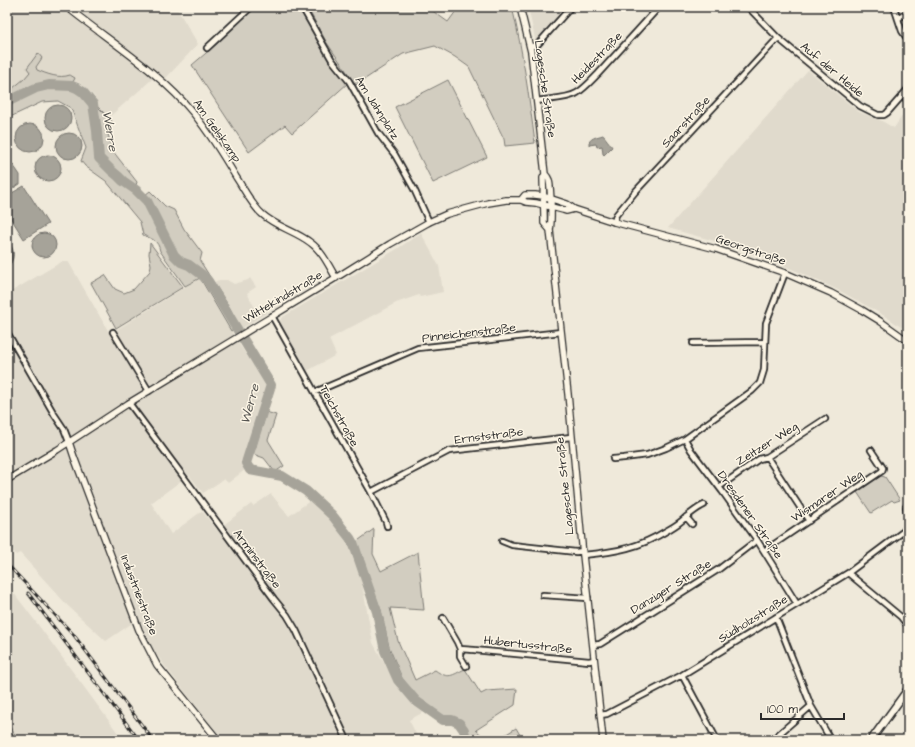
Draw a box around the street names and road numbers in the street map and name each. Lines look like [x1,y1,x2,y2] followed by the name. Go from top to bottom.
[568,28,627,88] street label: Heidestraße
[797,38,868,102] street label: Auf der Heide
[529,39,560,139] street label: Lagesche Straße
[351,73,403,143] street label: Am Jahnplatz
[658,92,715,152] street label: Saarstraße
[189,96,245,166] street label: Am Gelskamp
[713,230,789,271] street label: Georgstraße
[240,266,326,327] street label: Wittekindstraße
[421,319,517,347] street label: Pinneichenstraße
[315,382,363,450] street label: Teichstraße
[733,418,802,471] street label: Zeitzer Weg
[454,423,525,449] street label: Ernststraße
[551,436,580,536] street label: Lagesche Straße
[788,466,867,527] street label: Wismarer Weg
[713,468,787,563] street label: Dresdener Straße
[229,526,285,593] street label: Arminstraße
[116,553,162,638] street label: Industriestraße
[627,555,716,619] street label: Danziger Straße
[715,591,791,647] street label: Südholzstraße
[483,632,574,658] street label: Hubertusstraße

